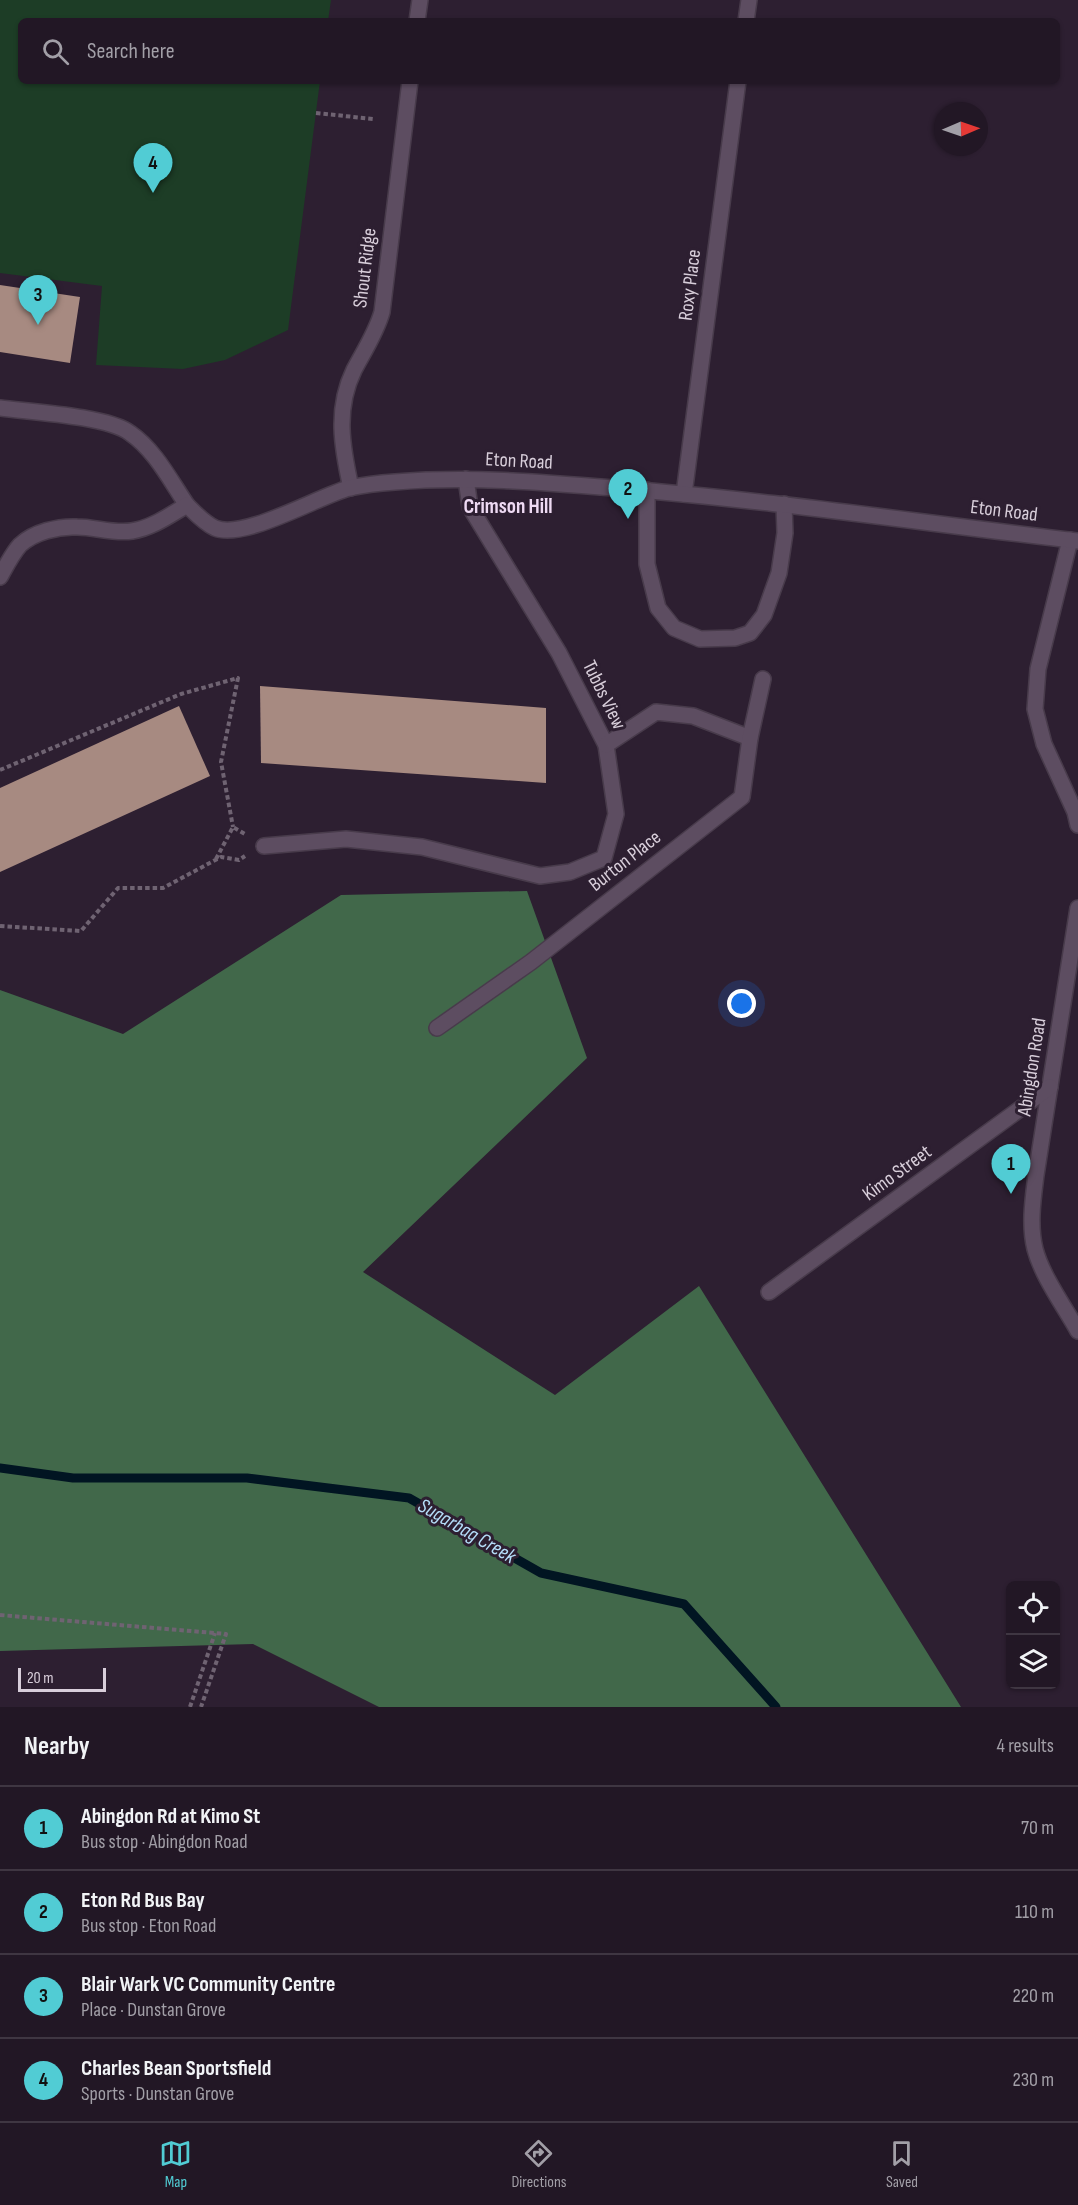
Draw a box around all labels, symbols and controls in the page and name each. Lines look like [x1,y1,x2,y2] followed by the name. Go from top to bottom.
[18,18,1060,84] search box
[39,35,72,68] icon: search
[87,38,174,65] text: Search here
[934,102,988,156] north arrow
[134,144,172,193] pin: 4
[348,227,382,309] street label: Shout Ridge
[674,248,706,322] street label: Roxy Place
[18,276,57,325] pin: 3
[485,447,553,475] street label: Eton Road
[608,470,648,519] pin: 2
[463,494,553,519] district label: Crimson Hill
[969,495,1039,527] street label: Eton Road
[577,657,631,733] street label: Tubbs View
[584,825,666,897] street label: Burton Place
[727,989,756,1018] your location
[1012,1016,1052,1119] street label: Abingdon Road
[858,1140,936,1206] street label: Kimo Street
[992,1144,1030,1194] pin: 1
[414,1493,521,1570] water label: Sugarbag Creek
[1006,1581,1060,1689] map controls
[1006,1581,1060,1635] button: locate
[1006,1635,1060,1689] button: layers
[18,1665,106,1692] scale bar
[27,1669,54,1688] text: 20 m
[24,1731,90,1762] text: Nearby
[997,1734,1054,1758] text: 4 results
[81,1803,260,1830] text: Abingdon Rd at Kimo St
[40,1816,47,1840] text: 1
[1021,1816,1054,1840] text: 70 m
[81,1830,248,1854] text: Bus stop · Abingdon Road
[81,1887,205,1914] text: Eton Rd Bus Bay
[39,1900,48,1924] text: 2
[1015,1900,1054,1924] text: 110 m
[81,1914,216,1938] text: Bus stop · Eton Road
[81,1971,336,1998] text: Blair Wark VC Community Centre
[39,1984,48,2008] text: 3
[1013,1984,1054,2008] text: 220 m
[81,1998,226,2022] text: Place · Dunstan Grove
[81,2055,271,2082] text: Charles Bean Sportsfield
[39,2068,48,2092] text: 4
[1012,2068,1054,2092] text: 230 m
[81,2082,234,2106] text: Sports · Dunstan Grove
[159,2137,192,2192] tab: Map
[511,2137,566,2192] tab: Directions
[885,2137,918,2192] tab: Saved

